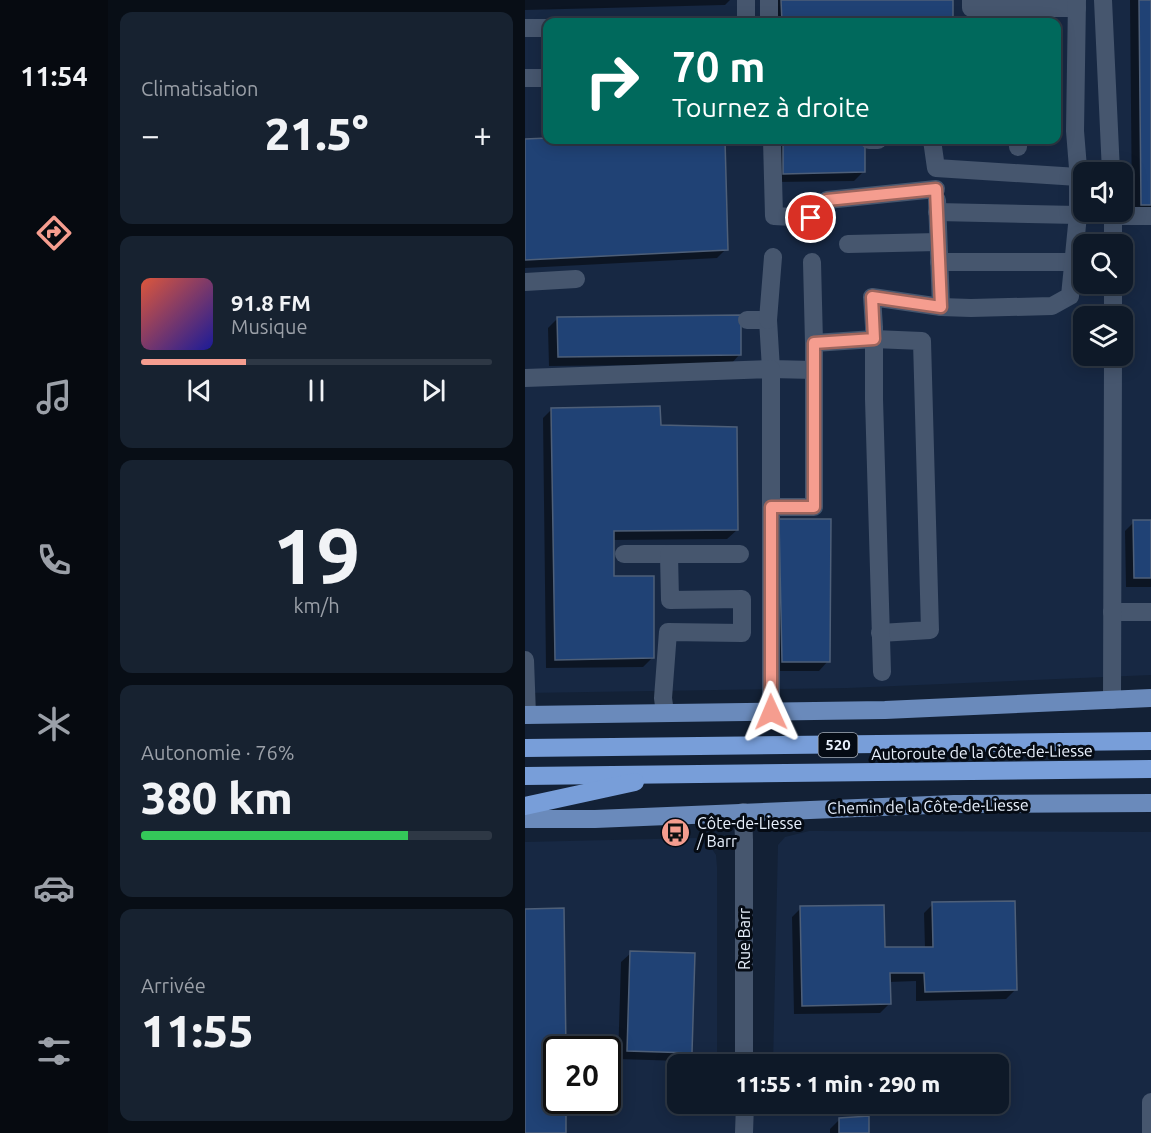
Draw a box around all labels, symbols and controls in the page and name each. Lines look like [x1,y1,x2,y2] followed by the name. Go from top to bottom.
[573,42,651,120] icon: right
[672,43,766,90] text: 70 m
[20,61,88,91] text: 11:54
[141,77,258,100] text: Climatisation
[672,92,870,122] text: Tournez à droite
[265,108,368,159] text: 21.5°
[141,116,160,153] text: −
[473,116,492,153] text: +
[1073,162,1133,366] map controls
[1073,162,1133,222] button: sound
[785,192,836,243] pin
[794,201,827,234] icon: arrive
[33,212,75,254] icon: directions
[1073,234,1133,294] button: search
[231,290,311,315] text: 91.8 FM
[1073,306,1133,366] button: layers
[231,315,308,338] text: Musique
[183,374,216,407] icon: previous
[300,374,333,407] icon: pause
[417,374,450,407] icon: next
[33,376,75,418] icon: music
[273,511,360,599] text: 19
[33,539,75,581] icon: phone
[293,594,340,617] text: km/h
[739,680,803,744] position arrow
[33,703,75,745] icon: climate
[819,733,857,757] road number: 520
[141,741,295,764] text: Autonomie · 76%
[871,741,1093,763] street label: Autoroute de la Côte-de-Liesse
[141,772,293,823] text: 380 km
[827,795,1029,817] street label: Chemin de la Côte-de-Liesse
[696,814,802,850] place label: Côte-de-Liesse / Barr
[660,816,692,848] bus stop icon: Côte-de-Liesse / Barr
[33,867,75,909] icon: car
[735,908,753,970] street label: Rue Barr
[141,974,206,997] text: Arrivée
[141,1005,254,1056] text: 11:55
[33,1030,75,1072] icon: filters
[543,1036,621,1114] speed limit sign: 20
[736,1071,940,1096] text: 11:55 · 1 min · 290 m

